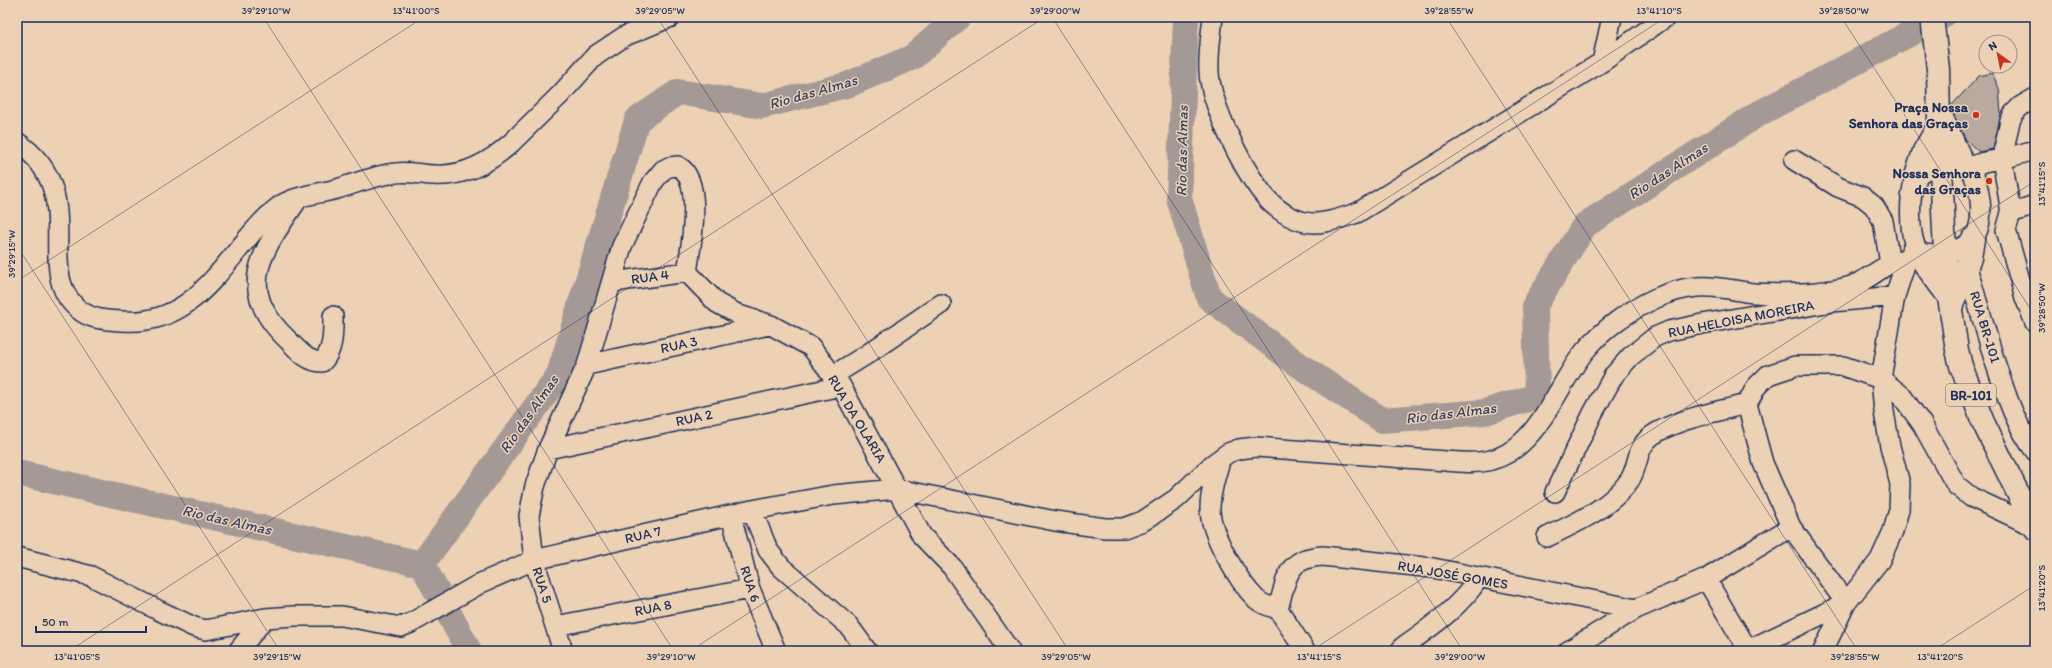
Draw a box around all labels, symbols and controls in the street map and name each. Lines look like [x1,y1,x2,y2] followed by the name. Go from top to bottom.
[242,4,291,17] text: 39°29'10"W
[392,4,440,17] text: 13°41'00"S
[635,4,685,17] text: 39°29'05"W
[1030,4,1081,17] text: 39°29'00"W
[1425,4,1474,17] text: 39°28'55"W
[1636,4,1682,17] text: 13°41'10"S
[1819,4,1869,17] text: 39°28'50"W
[1978,34,2018,74] north arrow
[1986,39,1999,54] text: N
[767,70,860,113] water label: Rio das Almas
[1849,99,1969,132] place label: Praça Nossa Senhora das Graças
[1172,104,1192,197] water label: Rio das Almas
[1971,110,1981,120] marker: Praça Nossa Senhora das Graças
[1625,138,1712,203] water label: Rio das Almas
[2035,161,2048,206] text: 13°41'15"S
[1892,165,1981,198] place label: Nossa Senhora das Graças
[1984,176,1994,186] marker: Nossa Senhora das Graças
[5,230,18,278] text: 39°29'15"W
[630,266,671,288] street label: RUA 4
[2035,283,2048,333] text: 39°28'50"W
[1966,289,2004,366] street label: RUA BR-101
[1666,296,1816,342] street label: RUA HELOISA MOREIRA
[659,333,699,357] street label: RUA 3
[496,371,563,456] water label: Rio das Almas
[824,372,890,466] street label: RUA DA OLARIA
[1946,384,1996,406] road number: BR-101
[1405,398,1499,427] water label: Rio das Almas
[674,406,715,430] street label: RUA 2
[181,501,275,539] water label: Rio das Almas
[623,523,663,547] street label: RUA 7
[1396,557,1510,593] street label: RUA JOSÉ GOMES
[736,564,764,604] street label: RUA 6
[528,565,556,605] street label: RUA 5
[2035,565,2048,611] text: 13°41'20"S
[633,596,673,620] street label: RUA 8
[36,608,146,634] scale bar
[42,615,68,629] text: 50 m
[54,650,100,663] text: 13°41'05"S
[253,650,301,663] text: 39°29'15"W
[647,650,696,663] text: 39°29'10"W
[1041,650,1091,663] text: 39°29'05"W
[1297,650,1342,663] text: 13°41'15"S
[1435,650,1486,663] text: 39°29'00"W
[1831,650,1880,663] text: 39°28'55"W
[1917,650,1963,663] text: 13°41'20"S

